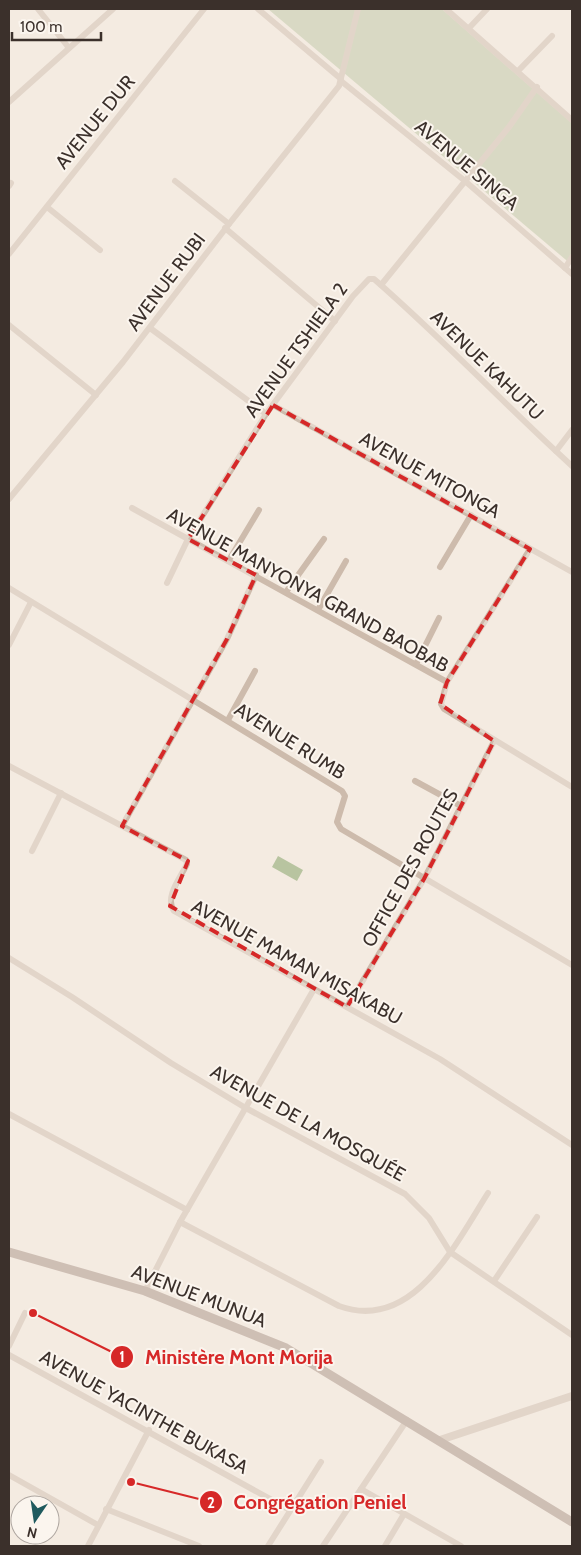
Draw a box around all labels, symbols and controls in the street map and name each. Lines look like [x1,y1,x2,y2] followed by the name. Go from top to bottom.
[12,10,101,42] scale bar
[20,18,62,36] text: 100 m
[50,70,140,173] street label: AVENUE DUR
[410,115,524,215] street label: AVENUE SINGA
[122,229,210,335] street label: AVENUE RUBI
[240,278,352,422] street label: AVENUE TSHIELA 2
[426,305,548,425] street label: AVENUE KAHUTU
[356,427,505,523] street label: AVENUE MITONGA
[163,503,453,677] street label: AVENUE MANYONYA GRAND BAOBAB
[230,698,350,784] street label: AVENUE RUMB
[357,785,463,951] street label: OFFICE DES ROUTES
[188,894,406,1030] street label: AVENUE MAMAN MISAKABU
[206,1059,410,1186] street label: AVENUE DE LA MOSQUÉE
[128,1260,270,1332] street label: AVENUE MUNUA
[110,1339,343,1374] callout: Ministère Mont Morija
[36,1345,252,1479] street label: AVENUE YACINTHE BUKASA
[145,1345,333,1369] text: Ministère Mont Morija
[119,1348,125,1366] text: 1
[198,1485,416,1520] callout: Congrégation Peniel
[234,1490,406,1514] text: Congrégation Peniel
[207,1494,215,1512] text: 2
[10,1495,60,1545] north arrow
[25,1523,39,1543] text: N

